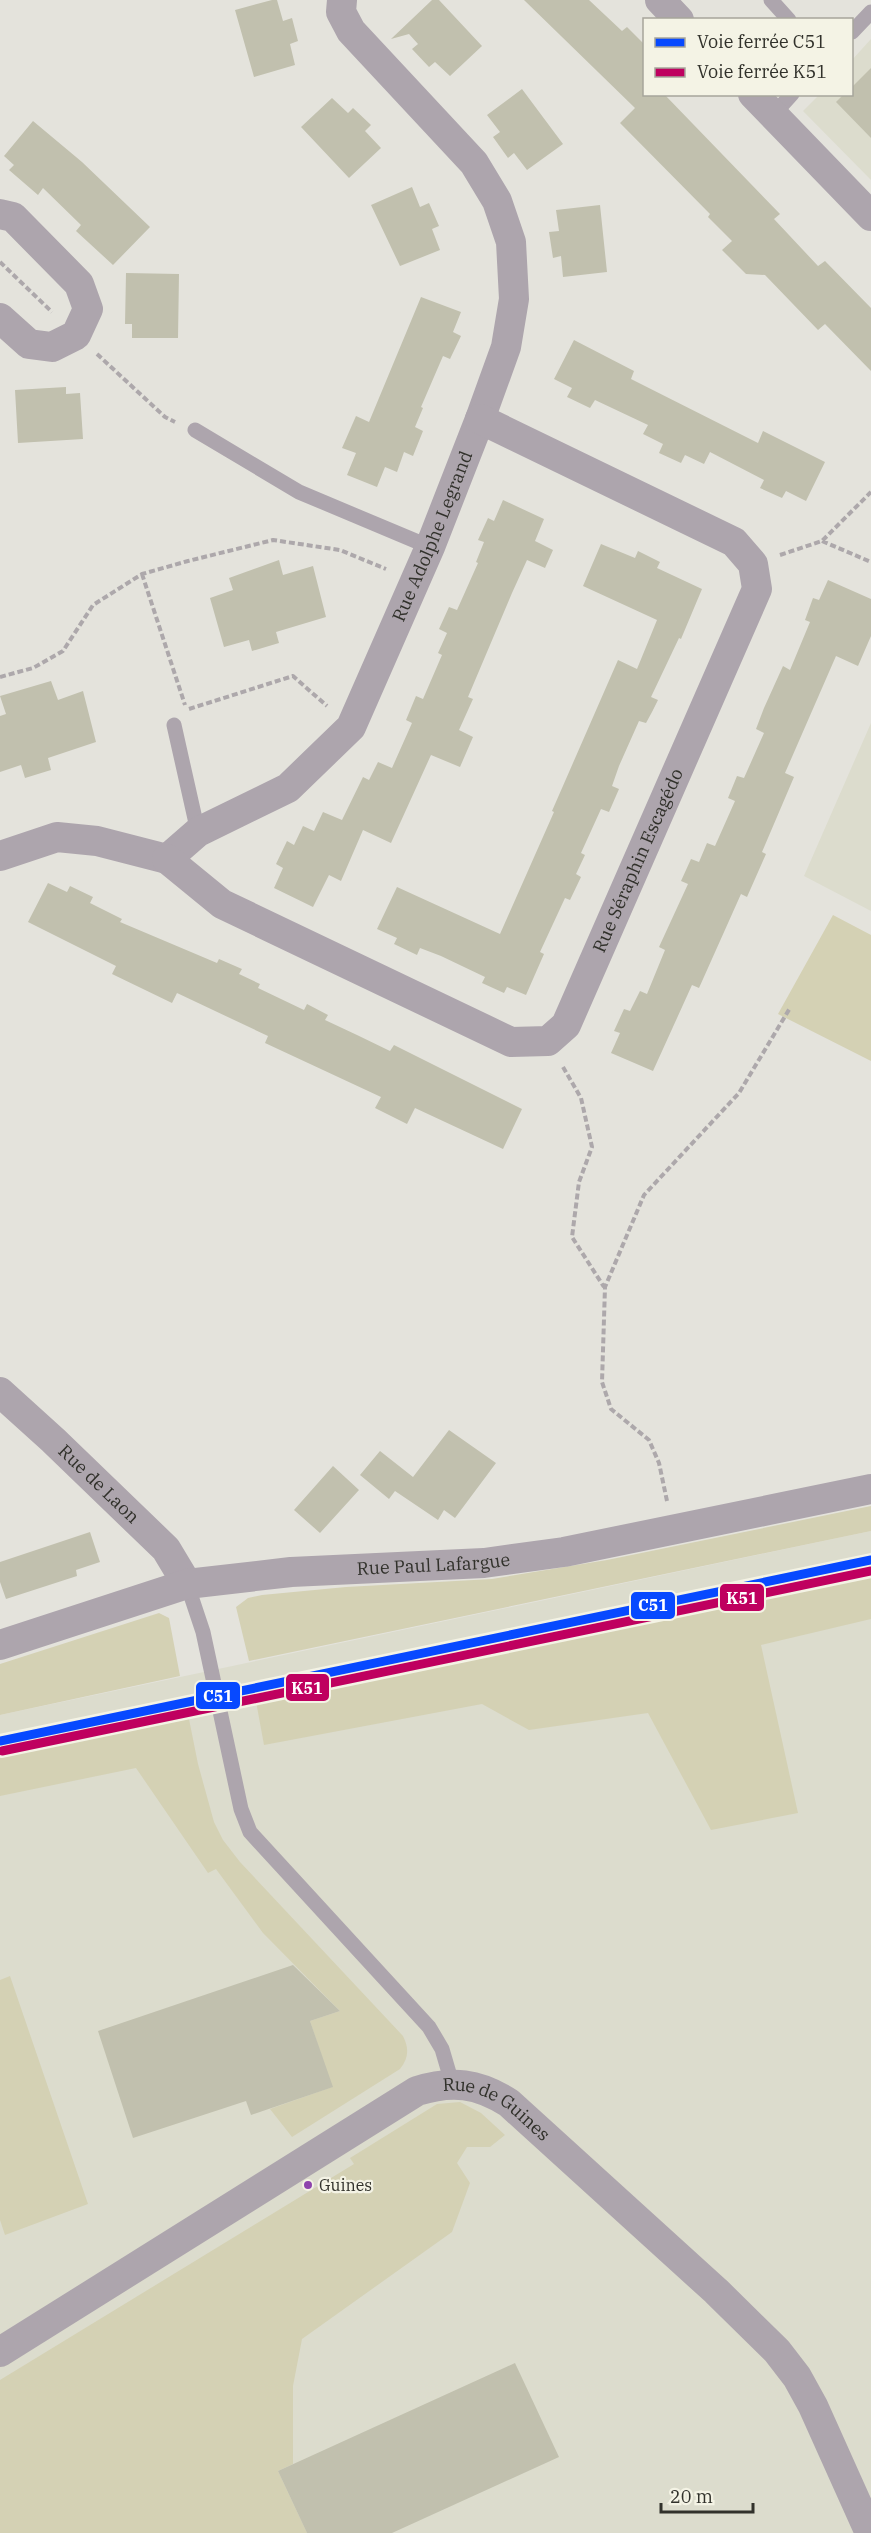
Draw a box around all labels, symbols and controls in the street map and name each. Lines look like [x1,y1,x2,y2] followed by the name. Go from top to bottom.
[643,18,853,96] legend
[697,30,826,53] text: Voie ferrée C51
[697,60,827,83] text: Voie ferrée K51
[387,448,477,625] street label: Rue Adolphe Legrand
[587,765,688,956] street label: Rue Séraphin Escagédo
[54,1439,144,1528] street label: Rue de Laon
[356,1548,511,1580] street label: Rue Paul Lafargue
[719,1583,765,1612] line badge: K51
[726,1588,758,1608] text: K51
[630,1591,676,1620] line badge: C51
[638,1595,668,1615] text: C51
[285,1673,330,1702] line badge: K51
[291,1678,323,1698] text: K51
[195,1681,241,1710] line badge: C51
[203,1686,233,1706] text: C51
[442,2073,555,2146] street label: Rue de Guines
[319,2175,372,2195] place label: Guines
[302,2179,314,2191] marker: Guines
[661,2476,752,2514] scale bar
[670,2485,713,2508] text: 20 m

